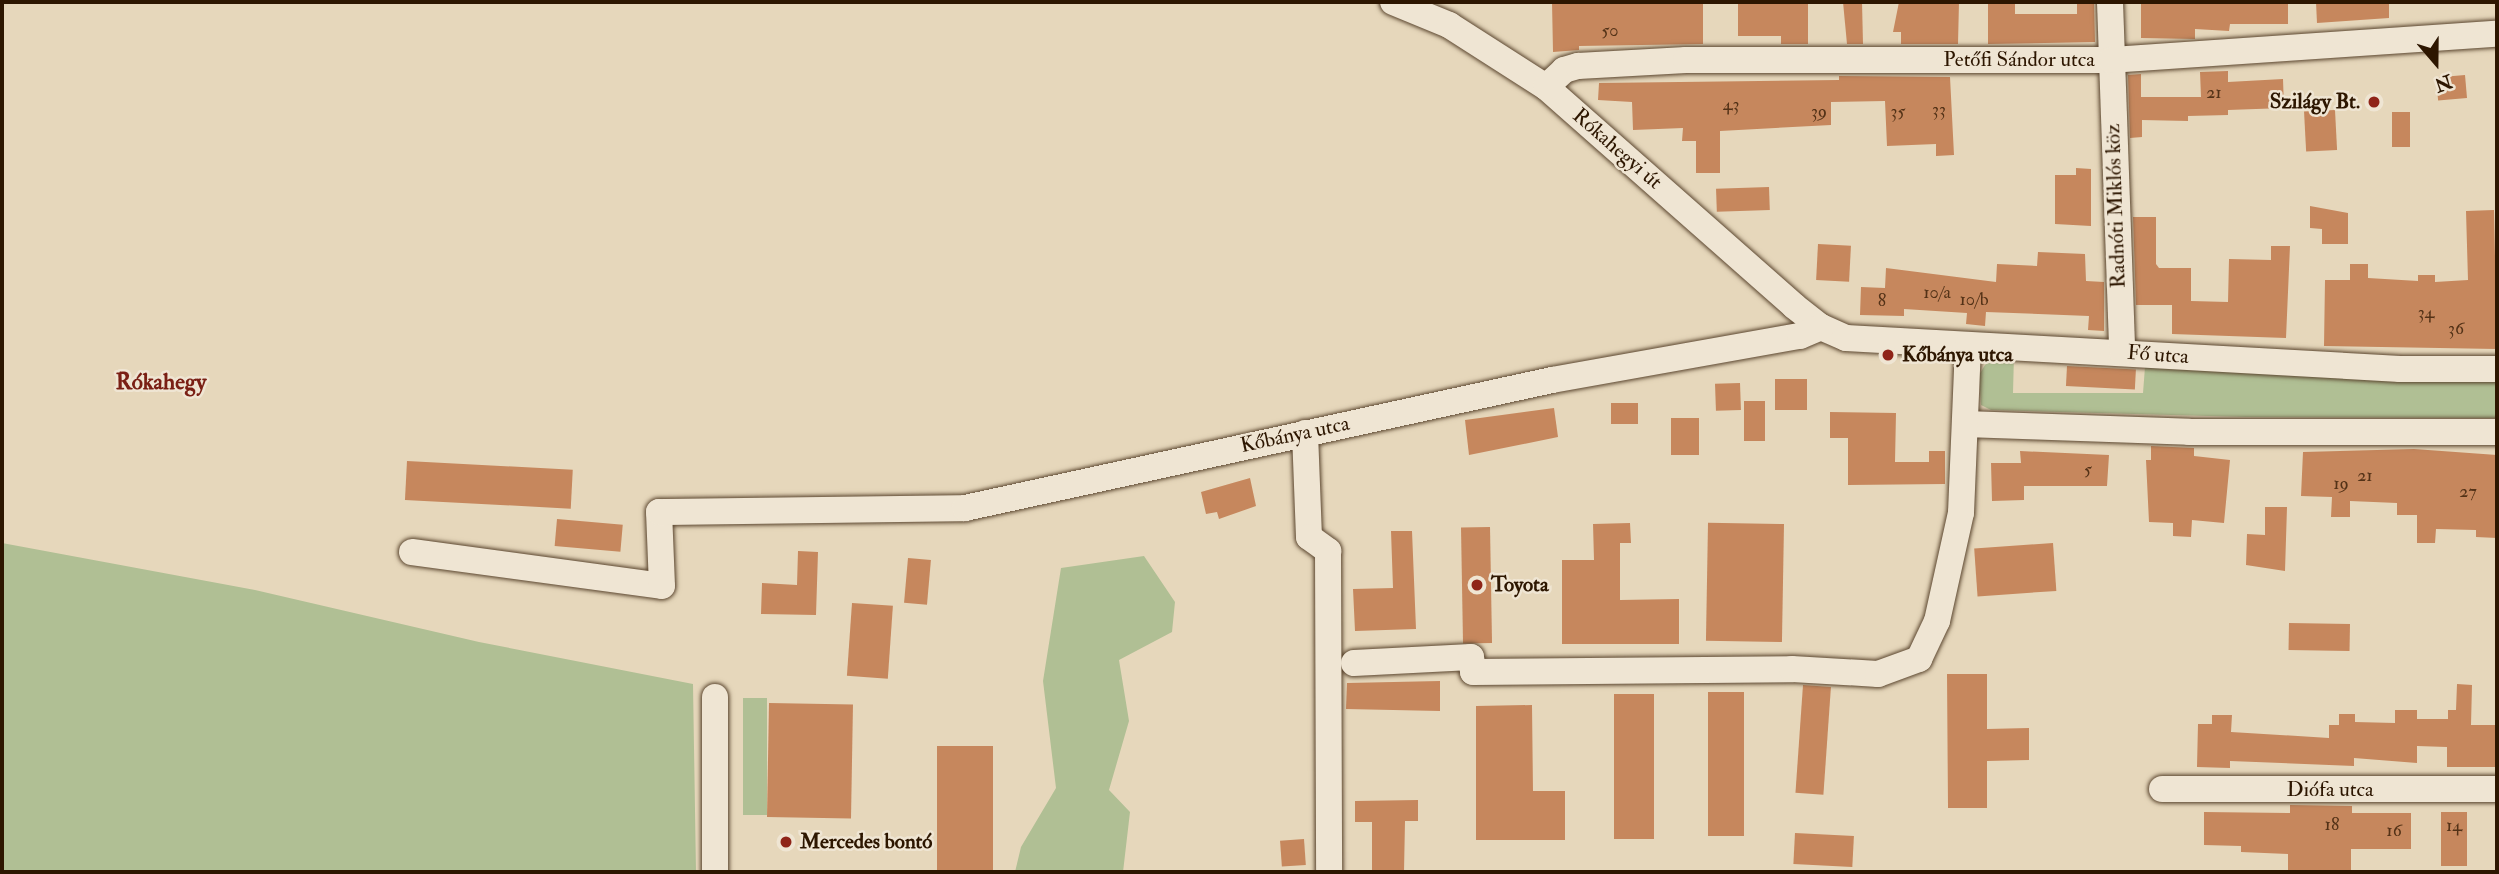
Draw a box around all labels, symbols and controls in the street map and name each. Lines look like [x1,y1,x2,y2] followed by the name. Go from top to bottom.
[1602,20,1618,42] house number: 50
[2401,28,2471,98] north arrow
[1943,47,2095,73] street label: Petőfi Sándor utca
[2431,69,2455,97] text: N
[2206,82,2222,104] house number: 21
[2270,89,2360,115] place label: Szilágy Bt.
[1723,94,1739,116] house number: 43
[2366,94,2382,110] marker: Szilágy Bt.
[1932,99,1946,121] house number: 33
[1811,101,1827,123] house number: 39
[1891,101,1905,123] house number: 35
[1567,103,1667,195] street label: Rókahegyi út
[2101,123,2131,289] street label: Radnóti Miklós köz
[1923,282,1951,304] house number: 10/a
[1959,289,1989,311] house number: 10/b
[1878,290,1886,312] house number: 8
[2418,302,2434,324] house number: 34
[2448,318,2464,340] house number: 36
[2126,340,2190,370] street label: Fő utca
[1902,342,2013,368] place label: Kőbánya utca
[1880,347,1896,363] marker: Kőbánya utca
[116,368,206,396] district label: Rókahegy
[1238,411,1352,459] street label: Kőbánya utca
[2084,459,2092,481] house number: 5
[2357,465,2373,487] house number: 21
[2333,473,2349,495] house number: 19
[2459,481,2477,503] house number: 27
[1491,572,1549,598] place label: Toyota
[1469,577,1485,593] marker: Toyota
[2286,777,2374,803] street label: Diófa utca
[2325,814,2339,836] house number: 18
[2446,815,2462,837] house number: 14
[2386,820,2402,842] house number: 16
[800,829,932,855] place label: Mercedes bontó
[778,834,794,850] marker: Mercedes bontó

